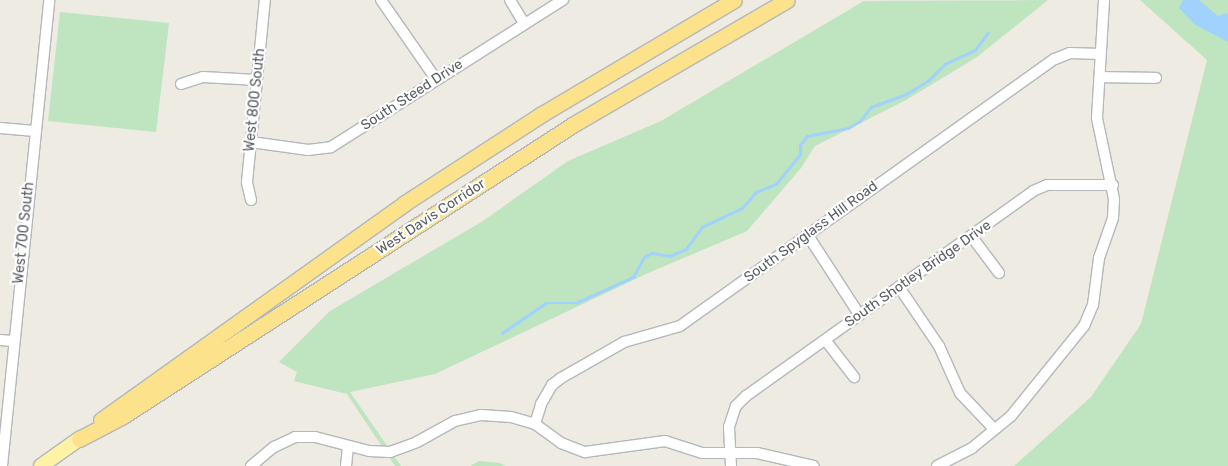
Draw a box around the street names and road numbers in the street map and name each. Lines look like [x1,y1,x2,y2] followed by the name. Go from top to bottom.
[241,47,269,153] street label: West 800 South
[358,56,466,134] street label: South Steed Drive
[373,175,489,259] street label: West Davis Corridor
[741,178,881,286] street label: South Spyglass Hill Road
[10,181,38,285] street label: West 700 South
[841,217,995,331] street label: South Shotley Bridge Drive

